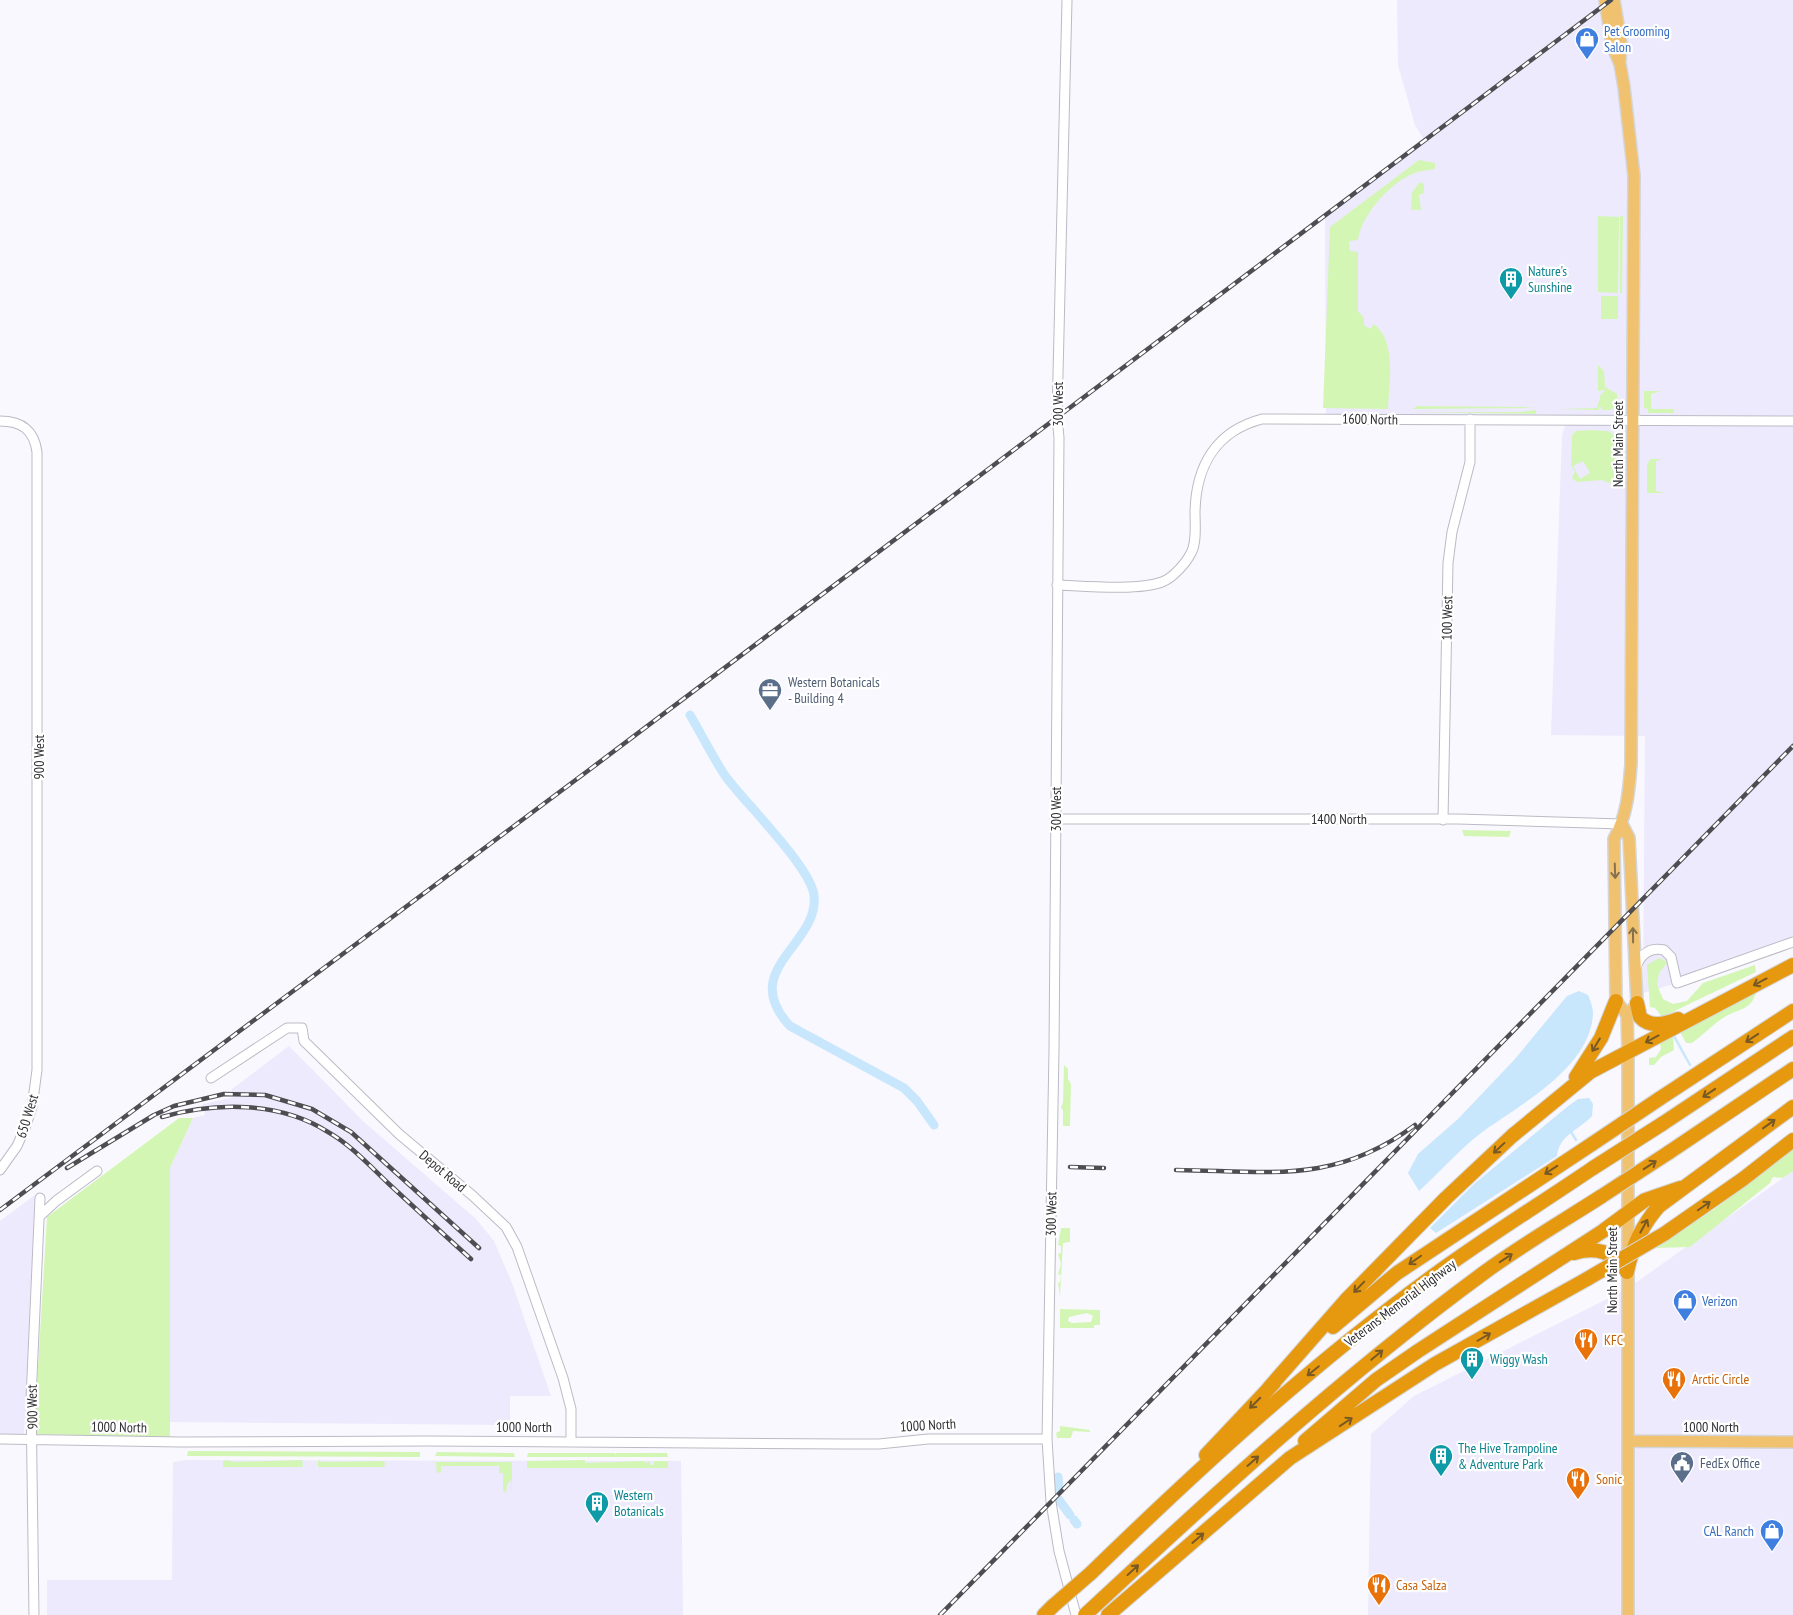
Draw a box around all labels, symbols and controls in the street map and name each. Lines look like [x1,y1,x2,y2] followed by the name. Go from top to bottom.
[1604,22,1670,56] place label: Pet Grooming Salon
[1574,26,1600,60] shop icon: Pet Grooming Salon
[1528,262,1572,296] place label: Nature's Sunshine
[1498,266,1524,300] building icon: Nature's Sunshine
[1049,381,1067,426] street label: 300 West
[1609,401,1627,487] street label: North Main Street
[1342,410,1398,428] street label: 1600 North
[1438,595,1456,641] street label: 100 West
[788,673,880,707] place label: Western Botanicals - Building 4
[757,677,783,711] office icon: Western Botanicals - Building 4
[30,734,48,779] street label: 900 West
[1047,786,1065,831] street label: 300 West
[1311,810,1367,828] street label: 1400 North
[1611,863,1620,879] one-way arrow
[1628,927,1638,943] one-way arrow
[1753,977,1768,987] one-way arrow
[1746,1033,1760,1043] one-way arrow
[1645,1035,1660,1044] one-way arrow
[1591,1038,1601,1052] one-way arrow
[1702,1088,1716,1098] one-way arrow
[12,1092,42,1140] street label: 650 West
[1762,1119,1776,1129] one-way arrow
[1493,1142,1505,1154] one-way arrow
[416,1146,470,1196] street label: Depot Road
[1643,1159,1657,1170] one-way arrow
[1544,1166,1558,1176] one-way arrow
[1042,1191,1060,1237] street label: 300 West
[1697,1201,1711,1211] one-way arrow
[1639,1219,1649,1234] one-way arrow
[1603,1227,1621,1313] street label: North Main Street
[1499,1253,1513,1263] one-way arrow
[1340,1255,1460,1351] street label: Veterans Memorial Highway
[1408,1255,1422,1265] one-way arrow
[1353,1281,1365,1293] one-way arrow
[1672,1288,1698,1322] shop icon: Verizon
[1701,1292,1738,1310] place label: Verizon
[1573,1327,1599,1361] restaurant icon: KFC
[1476,1331,1490,1341] one-way arrow
[1604,1331,1624,1349] place label: KFC
[1459,1346,1485,1380] building icon: Wiggy Wash
[1370,1350,1383,1361] one-way arrow
[1490,1350,1548,1368] place label: Wiggy Wash
[1307,1365,1320,1376] one-way arrow
[1661,1366,1687,1400] restaurant icon: Arctic Circle
[1692,1370,1750,1388] place label: Arctic Circle
[23,1384,41,1430] street label: 900 West
[1249,1396,1261,1409] one-way arrow
[900,1415,956,1435] street label: 1000 North
[1338,1417,1352,1427] one-way arrow
[91,1418,147,1436] street label: 1000 North
[496,1418,552,1436] street label: 1000 North
[1683,1418,1739,1436] street label: 1000 North
[1458,1439,1558,1473] place label: The Hive Trampoline & Adventure Park
[1428,1443,1454,1477] building icon: The Hive Trampoline & Adventure Park
[1669,1450,1695,1484] public building icon: FedEx Office
[1700,1454,1760,1472] place label: FedEx Office
[1246,1456,1259,1467] one-way arrow
[1565,1466,1591,1500] restaurant icon: Sonic
[1596,1470,1622,1488] place label: Sonic
[614,1486,664,1520] place label: Western Botanicals
[584,1490,610,1524] building icon: Western Botanicals
[1759,1518,1785,1552] shop icon: CAL Ranch
[1703,1522,1754,1540] place label: CAL Ranch
[1191,1532,1204,1543] one-way arrow
[1127,1564,1139,1576] one-way arrow
[1366,1572,1392,1606] restaurant icon: Casa Salza
[1396,1576,1447,1594] place label: Casa Salza

